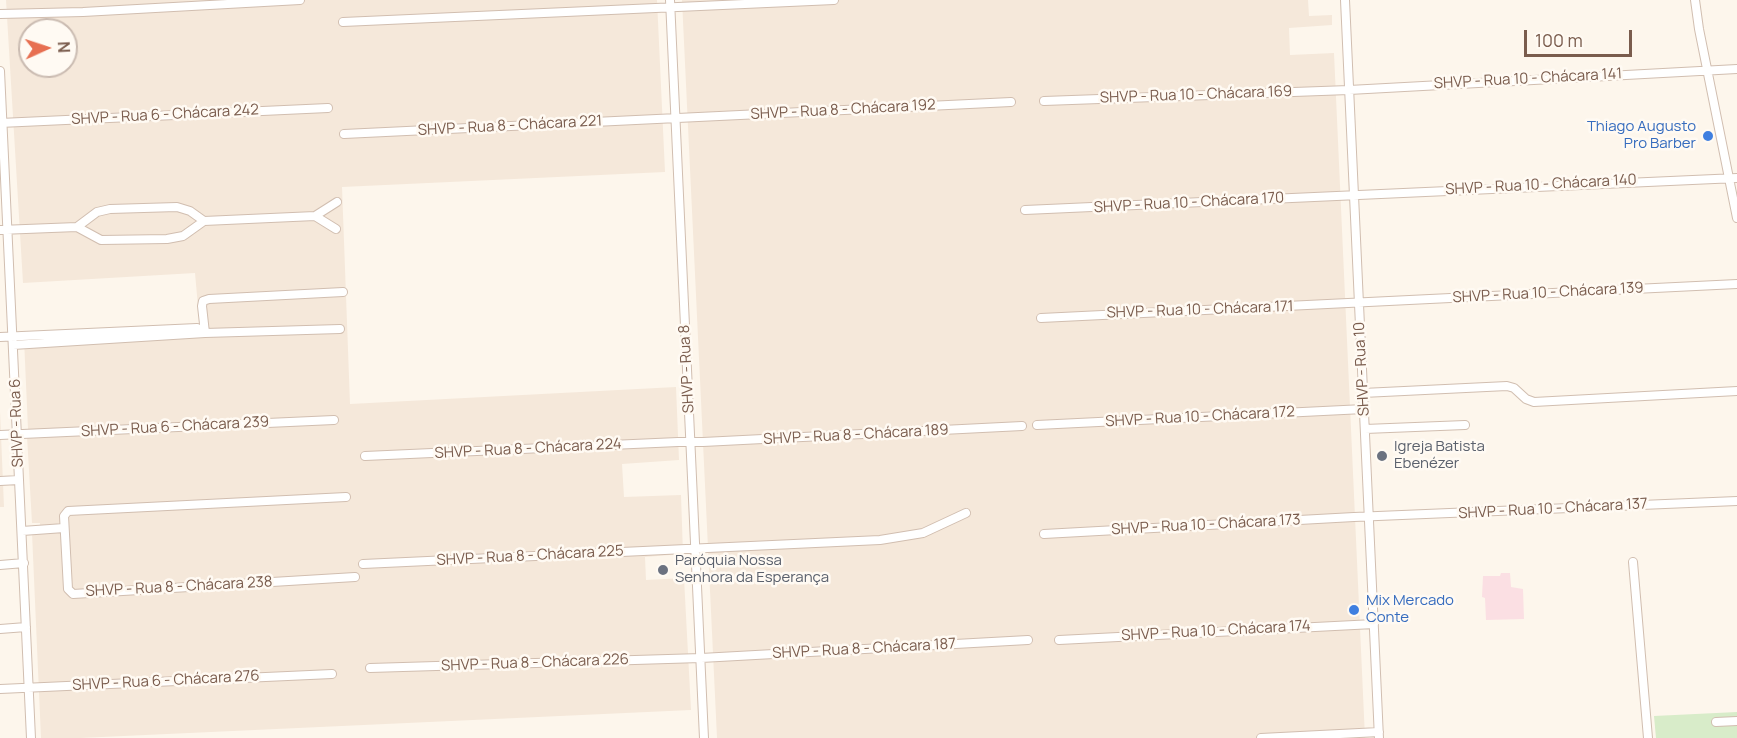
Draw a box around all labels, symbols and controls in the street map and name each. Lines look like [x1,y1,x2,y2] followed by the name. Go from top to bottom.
[18,18,78,78] north arrow
[1527,18,1635,56] scale bar
[1535,28,1583,52] text: 100 m
[53,41,75,53] text: N
[1433,65,1623,93] street label: SHVP - Rua 10 - Chácara 141
[1100,83,1292,107] street label: SHVP - Rua 10 - Chácara 169
[750,96,936,124] street label: SHVP - Rua 8 - Chácara 192
[71,101,259,129] street label: SHVP - Rua 6 - Chácara 242
[417,112,603,140] street label: SHVP - Rua 8 - Chácara 221
[1587,118,1696,153] place label: Thiago Augusto Pro Barber
[1701,129,1715,143] marker: Thiago Augusto Pro Barber
[1445,171,1637,199] street label: SHVP - Rua 10 - Chácara 140
[1093,189,1285,217] street label: SHVP - Rua 10 - Chácara 170
[1452,279,1644,307] street label: SHVP - Rua 10 - Chácara 139
[1106,298,1294,322] street label: SHVP - Rua 10 - Chácara 171
[1351,321,1373,417] street label: SHVP - Rua 10
[676,324,698,414] street label: SHVP - Rua 8
[6,378,28,468] street label: SHVP - Rua 6
[1105,403,1295,431] street label: SHVP - Rua 10 - Chácara 172
[80,413,270,441] street label: SHVP - Rua 6 - Chácara 239
[763,421,949,449] street label: SHVP - Rua 8 - Chácara 189
[434,435,622,463] street label: SHVP - Rua 8 - Chácara 224
[1394,438,1485,473] place label: Igreja Batista Ebenézer
[1375,449,1389,463] marker: Igreja Batista Ebenézer
[1458,495,1648,523] street label: SHVP - Rua 10 - Chácara 137
[1111,511,1301,539] street label: SHVP - Rua 10 - Chácara 173
[436,542,624,570] street label: SHVP - Rua 8 - Chácara 225
[675,552,829,587] place label: Paróquia Nossa Senhora da Esperança
[656,563,670,577] marker: Paróquia Nossa Senhora da Esperança
[85,573,273,601] street label: SHVP - Rua 8 - Chácara 238
[1366,592,1454,627] place label: Mix Mercado Conte
[1347,603,1361,617] marker: Mix Mercado Conte
[1121,617,1311,645] street label: SHVP - Rua 10 - Chácara 174
[772,635,956,663] street label: SHVP - Rua 8 - Chácara 187
[441,651,629,675] street label: SHVP - Rua 8 - Chácara 226
[72,667,260,695] street label: SHVP - Rua 6 - Chácara 276

